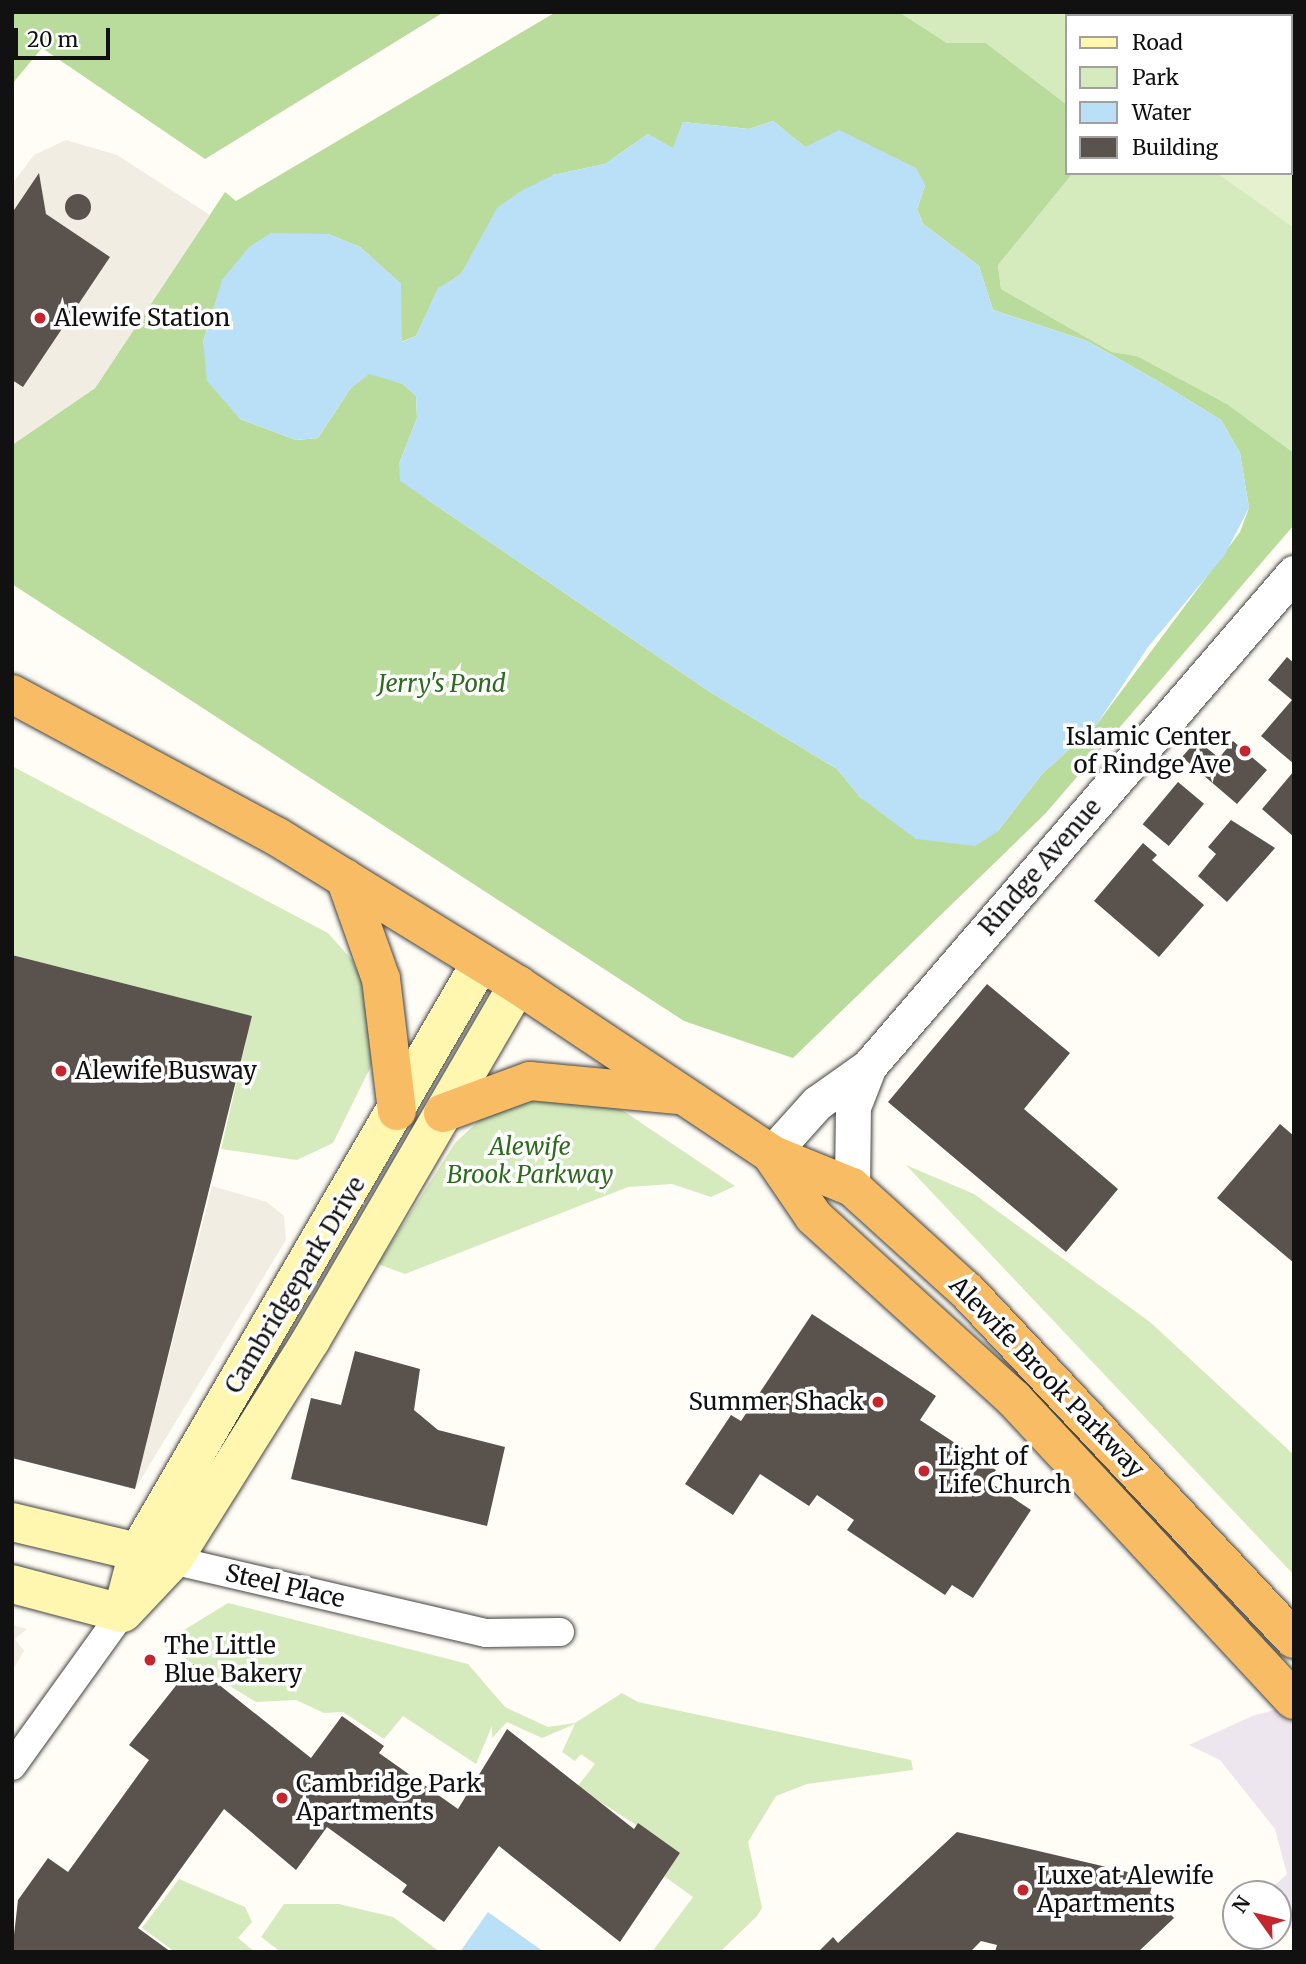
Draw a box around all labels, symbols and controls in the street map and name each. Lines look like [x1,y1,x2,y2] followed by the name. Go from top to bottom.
[18,14,114,58] scale bar
[1064,14,1292,175] legend
[27,26,78,53] text: 20 m
[1132,29,1183,56] text: Road
[1132,64,1179,91] text: Park
[1132,99,1191,126] text: Water
[1132,134,1218,161] text: Building
[54,304,230,332] place label: Alewife Station
[32,310,48,326] marker: Alewife Station
[378,670,506,698] park label: Jerry's Pond
[1066,723,1231,779] place label: Islamic Center of Rindge Ave
[1237,743,1253,759] marker: Islamic Center of Rindge Ave
[973,793,1107,941] street label: Rindge Avenue
[75,1057,257,1085] place label: Alewife Busway
[53,1063,69,1079] marker: Alewife Busway
[447,1133,613,1189] park label: Alewife Brook Parkway
[219,1171,371,1399] street label: Cambridgepark Drive
[944,1271,1150,1483] street label: Alewife Brook Parkway
[689,1388,864,1416] place label: Summer Shack
[870,1394,886,1410] marker: Summer Shack
[938,1443,1071,1499] place label: Light of Life Church
[916,1463,932,1479] marker: Light of Life Church
[223,1558,347,1614] street label: Steel Place
[164,1632,302,1688] place label: The Little Blue Bakery
[142,1652,158,1668] marker: The Little Blue Bakery
[296,1770,481,1826] place label: Cambridge Park Apartments
[274,1790,290,1806] marker: Cambridge Park Apartments
[1037,1862,1213,1918] place label: Luxe at Alewife Apartments
[1222,1880,1292,1950] north arrow
[1015,1882,1031,1898] marker: Luxe at Alewife Apartments
[1227,1891,1255,1917] text: N

